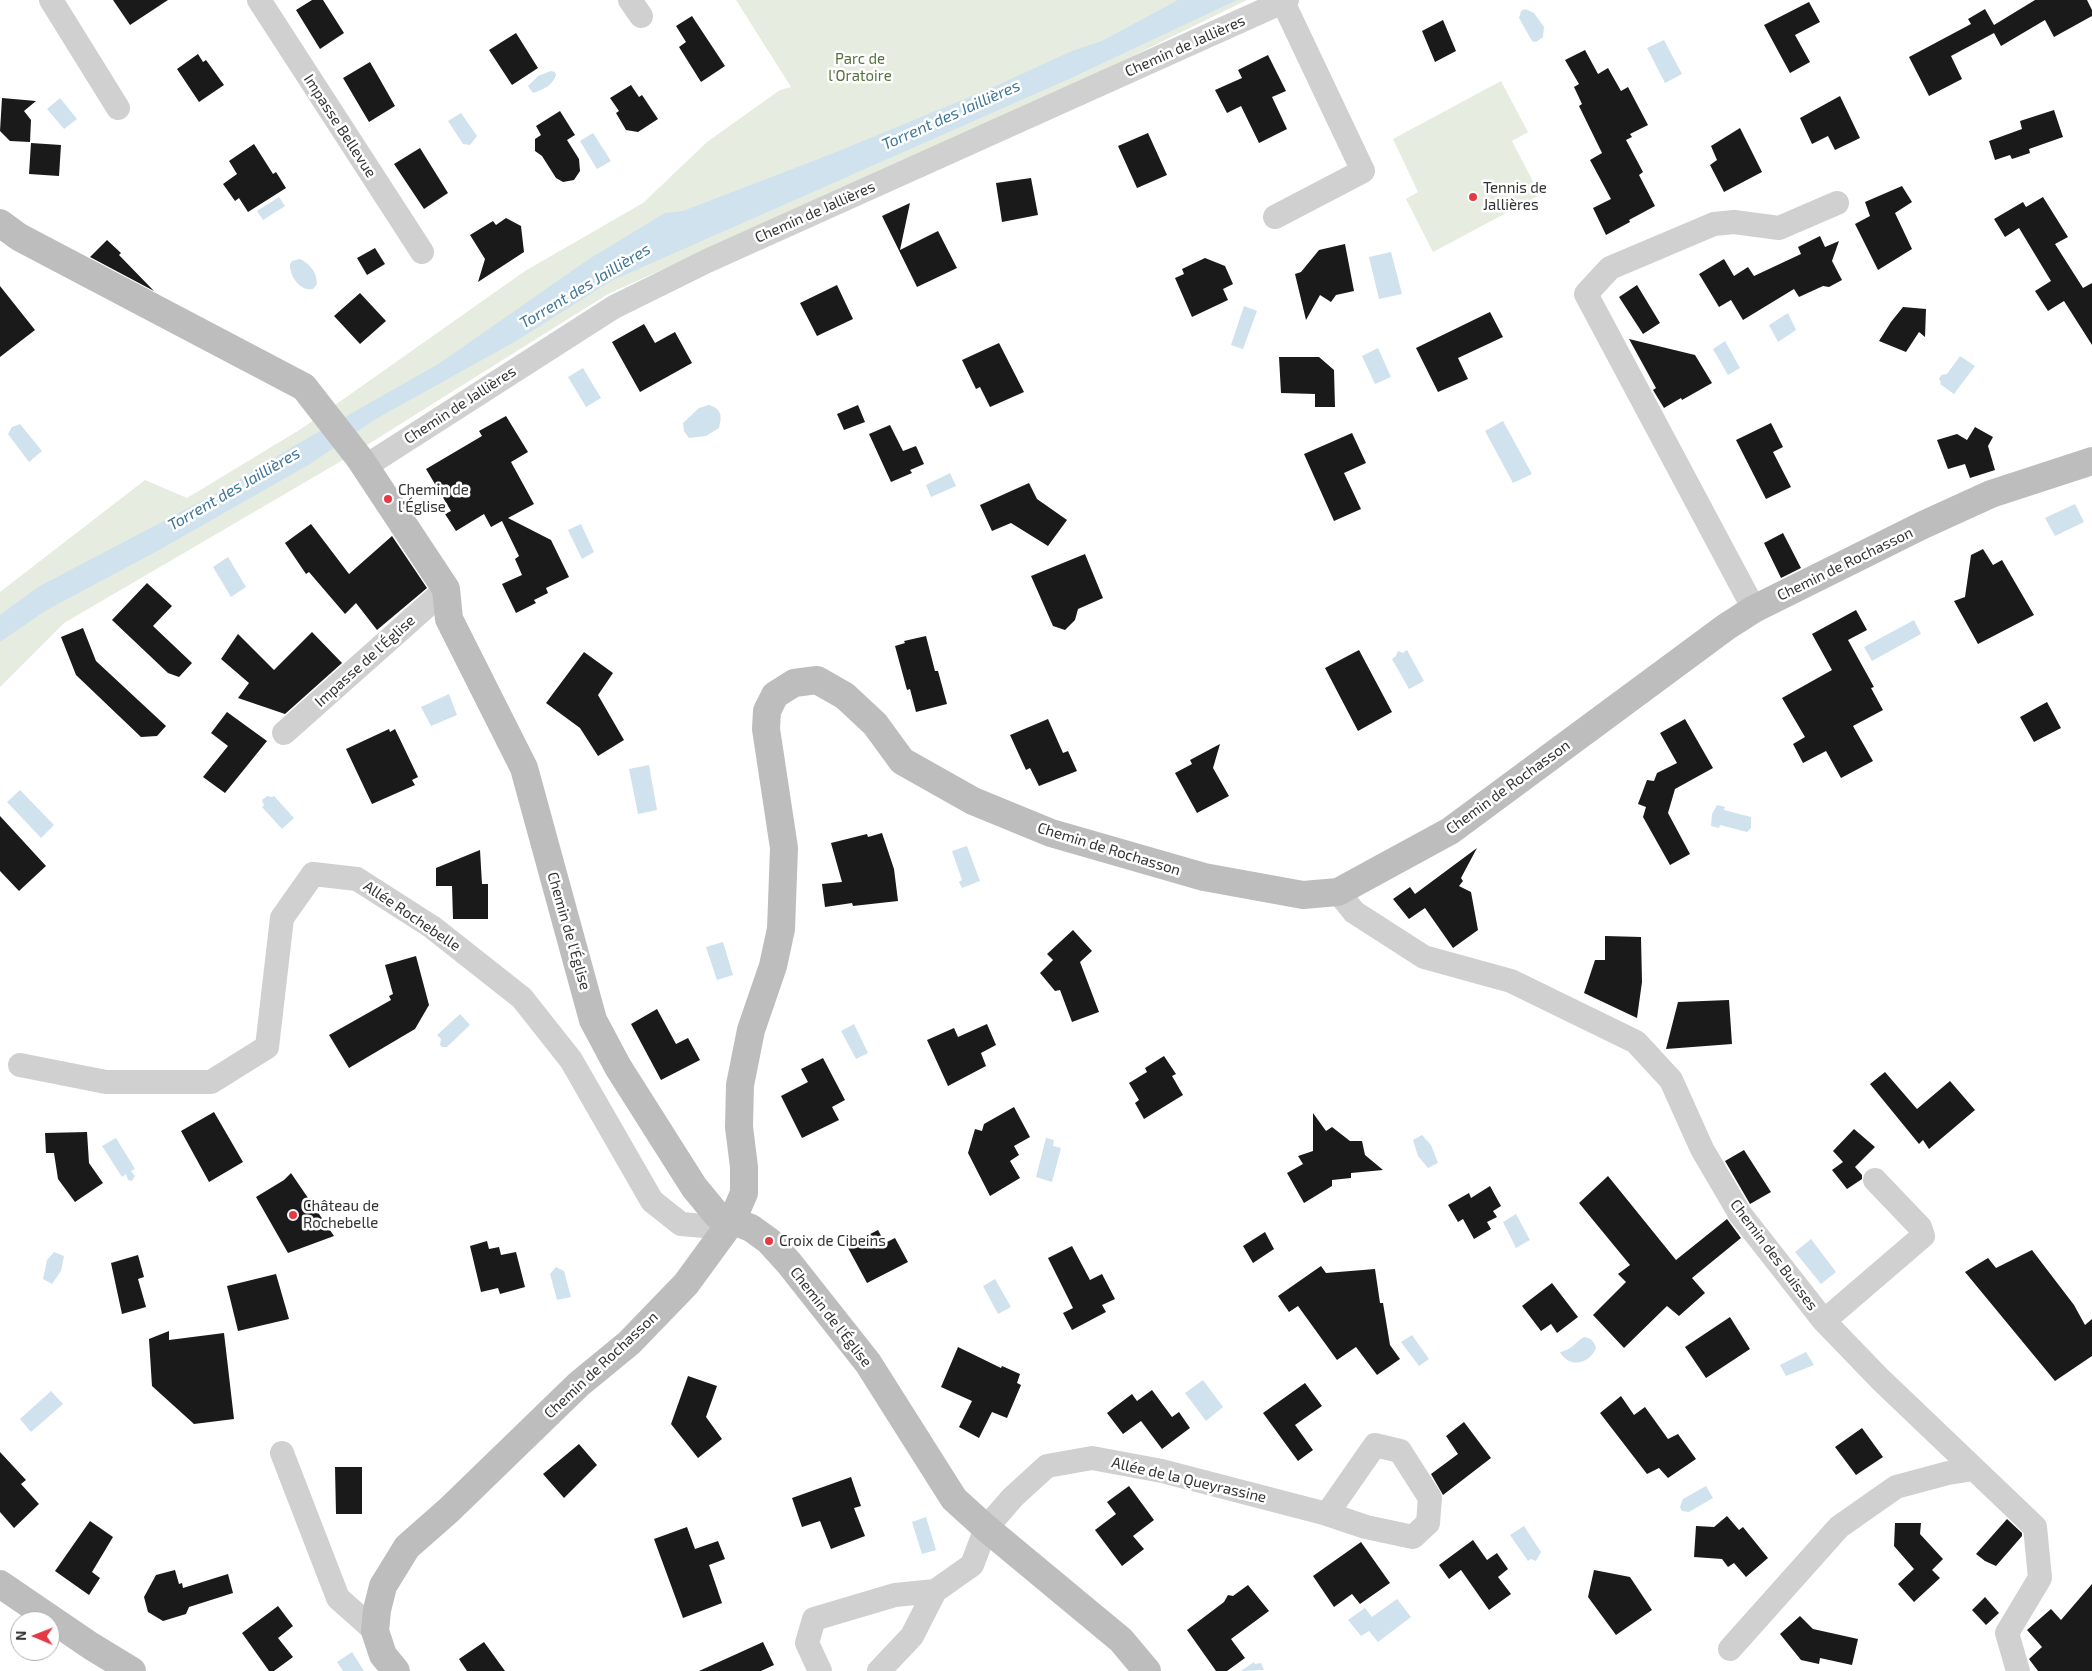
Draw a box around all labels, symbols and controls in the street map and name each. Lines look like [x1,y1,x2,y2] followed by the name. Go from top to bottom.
[1122,11,1248,81] street label: Chemin de Jallières
[828,50,892,85] park label: Parc de l'Oratoire
[300,71,380,181] street label: Impasse Bellevue
[879,76,1023,154] water label: Torrent des Jaillières
[752,177,878,247] street label: Chemin de Jallières
[1483,179,1547,214] place label: Tennis de Jallières
[1467,191,1479,203] marker: Tennis de Jallières
[516,239,654,333] water label: Torrent des Jaillières
[401,362,519,448] street label: Chemin de Jallières
[165,443,303,535] water label: Torrent des Jaillières
[398,481,469,516] place label: Chemin de l'Église
[382,493,394,505] marker: Chemin de l'Église
[1774,523,1916,605] street label: Chemin de Rochasson
[311,611,419,711] street label: Impasse de l'Église
[1443,736,1573,838] street label: Chemin de Rochasson
[1035,819,1183,879] street label: Chemin de Rochasson
[544,870,594,992] street label: Chemin de l'Église
[360,877,464,955] street label: Allée Rochebelle
[1726,1196,1822,1314] street label: Chemin des Buisses
[303,1197,379,1232] place label: Château de Rochebelle
[287,1209,299,1221] marker: Château de Rochebelle
[779,1232,886,1250] place label: Croix de Cibeins
[763,1235,775,1247] marker: Croix de Cibeins
[786,1263,876,1371] street label: Chemin de l'Église
[540,1308,662,1422] street label: Chemin de Rochasson
[1110,1453,1268,1507] street label: Allée de la Queyrassine
[10,1611,60,1661] north arrow
[12,1631,29,1641] text: N

